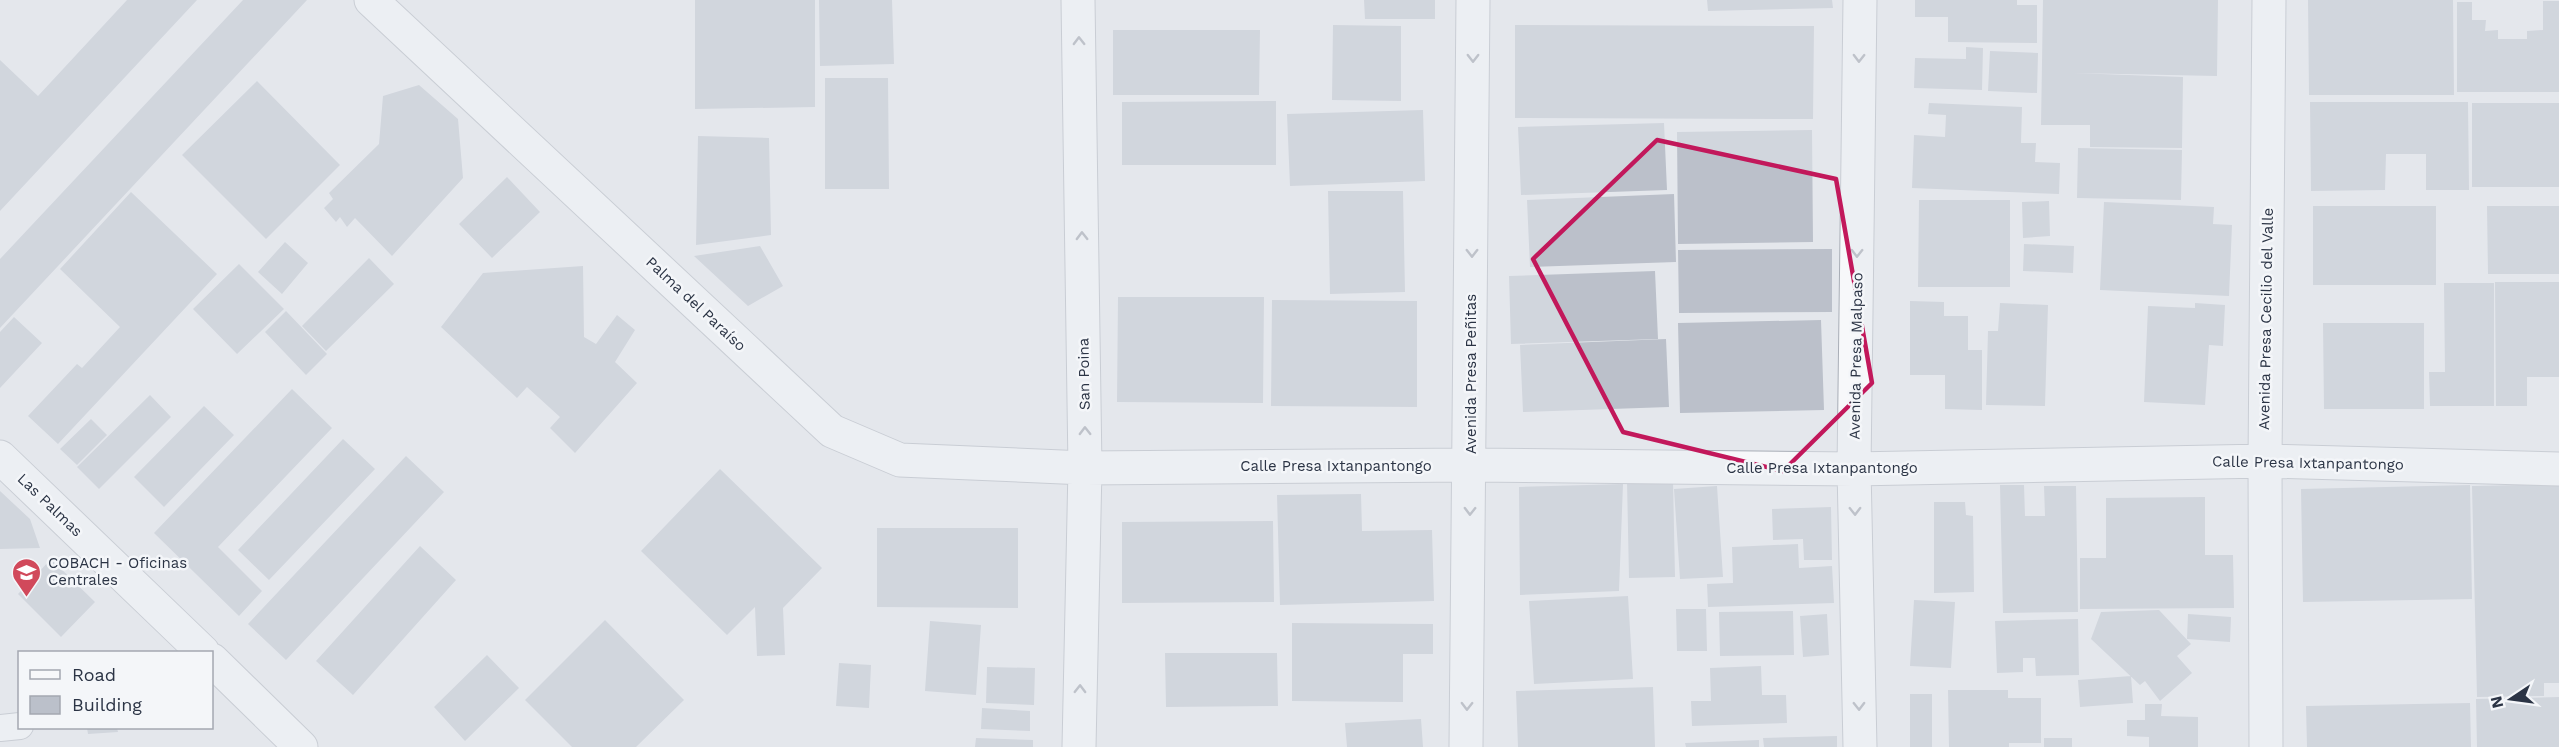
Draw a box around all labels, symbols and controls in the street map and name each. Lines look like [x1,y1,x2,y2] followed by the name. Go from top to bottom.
[1072,36,1085,45] one-way arrow
[1467,54,1479,63] one-way arrow
[1853,54,1865,63] one-way arrow
[2255,208,2277,430] street label: Avenida Presa Cecilio del Valle
[1076,231,1088,240] one-way arrow
[1466,249,1478,258] one-way arrow
[1851,249,1863,258] one-way arrow
[642,253,750,355] street label: Palma del Paraíso
[1846,272,1866,440] street label: Avenida Presa Malpaso
[1462,294,1480,454] street label: Avenida Presa Peñitas
[1074,337,1094,410] street label: San Poina
[1079,426,1091,435] one-way arrow
[2212,452,2404,474] street label: Calle Presa Ixtanpantongo
[1240,457,1432,475] street label: Calle Presa Ixtanpantongo
[1726,459,1918,477] street label: Calle Presa Ixtanpantongo
[14,470,86,541] street label: Las Palmas
[1464,507,1476,516] one-way arrow
[1849,507,1861,516] one-way arrow
[48,554,187,589] place label: COBACH - Oficinas Centrales
[11,556,43,598] school or university icon: COBACH - Oficinas Centrales
[18,651,213,729] legend
[72,664,116,685] text: Road
[2481,669,2541,729] north arrow
[1074,684,1086,693] one-way arrow
[72,694,142,715] text: Building
[2486,694,2507,710] text: N
[1460,702,1473,711] one-way arrow
[1853,702,1866,711] one-way arrow

